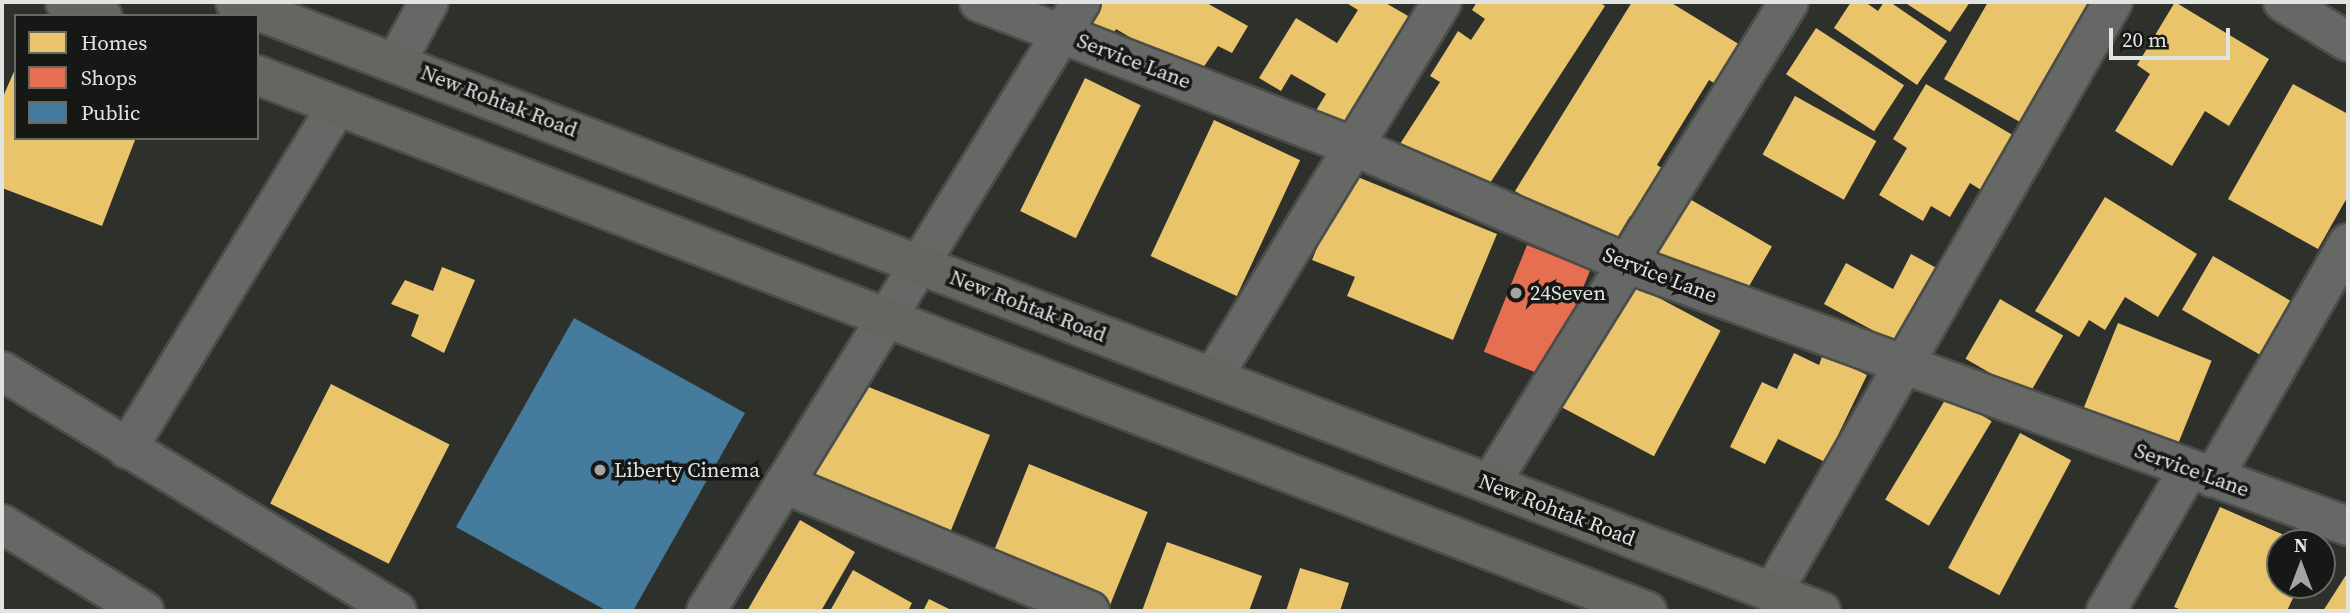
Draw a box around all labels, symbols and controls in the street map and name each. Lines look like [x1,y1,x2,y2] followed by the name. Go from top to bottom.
[14,14,259,140] legend
[2112,14,2233,58] scale bar
[2122,25,2167,54] text: 20 m
[81,28,147,57] text: Homes
[1074,28,1194,94] street label: Service Lane
[417,60,581,142] street label: New Rohtak Road
[81,63,137,92] text: Shops
[81,98,140,127] text: Public
[1600,242,1720,308] street label: Service Lane
[946,265,1110,347] street label: New Rohtak Road
[1530,280,1606,306] place label: 24Seven
[1508,285,1524,301] marker: 24Seven
[2131,438,2253,502] street label: Service Lane
[614,457,760,483] place label: Liberty Cinema
[592,462,608,478] marker: Liberty Cinema
[1475,469,1639,551] street label: New Rohtak Road
[2266,529,2336,599] north arrow
[2294,532,2308,558] text: N

